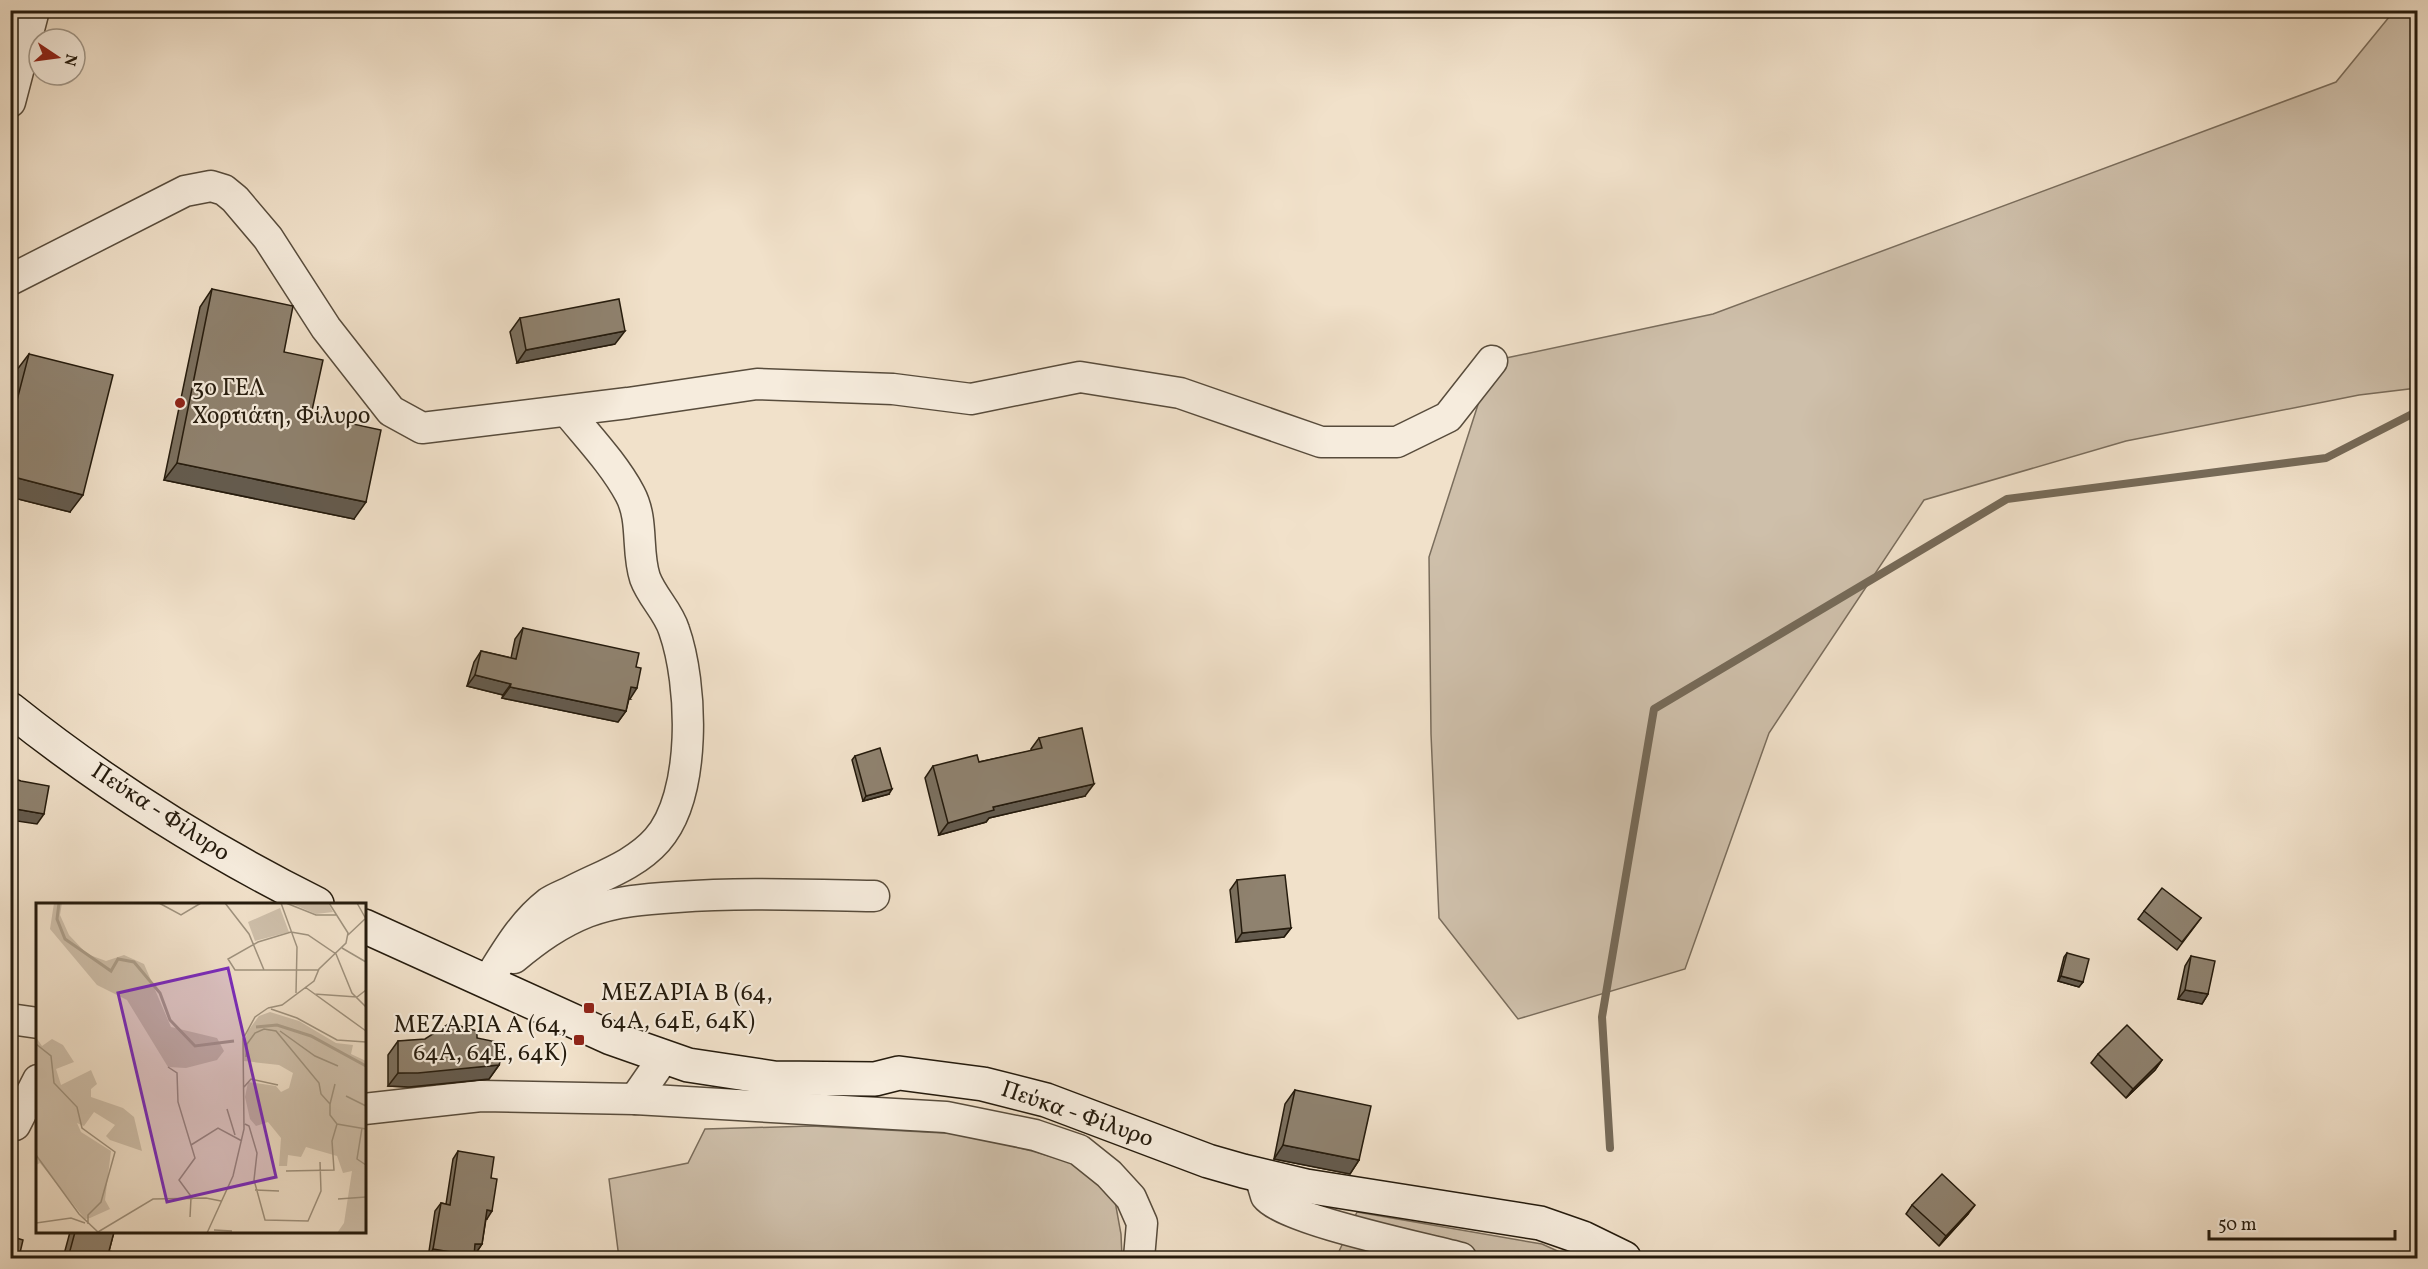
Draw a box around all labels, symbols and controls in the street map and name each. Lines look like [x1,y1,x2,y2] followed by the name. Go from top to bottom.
[27,27,87,87] north arrow
[58,52,82,68] text: N
[192,372,371,434] place label: 3ο ΓΕΛ Χορτιάτη, Φίλυρο
[173,396,187,410] marker: 3ο ΓΕΛ Χορτιάτη, Φίλυρο
[84,755,236,871] street label: Πεύκα - Φίλυρο
[36,903,366,1233] inset map
[601,977,773,1039] place label: ΜΕΖΑΡΙΑ B (64, 64Α, 64Ε, 64Κ)
[582,1001,596,1015] marker: ΜΕΖΑΡΙΑ B (64, 64Α, 64Ε, 64Κ)
[393,1009,567,1071] place label: ΜΕΖΑΡΙΑ A (64, 64Α, 64Ε, 64Κ)
[572,1033,586,1047] marker: ΜΕΖΑΡΙΑ A (64, 64Α, 64Ε, 64Κ)
[996,1073,1158,1157] street label: Πεύκα - Φίλυρο
[2209,1203,2395,1241] scale bar
[2218,1213,2257,1238] text: 50 m

